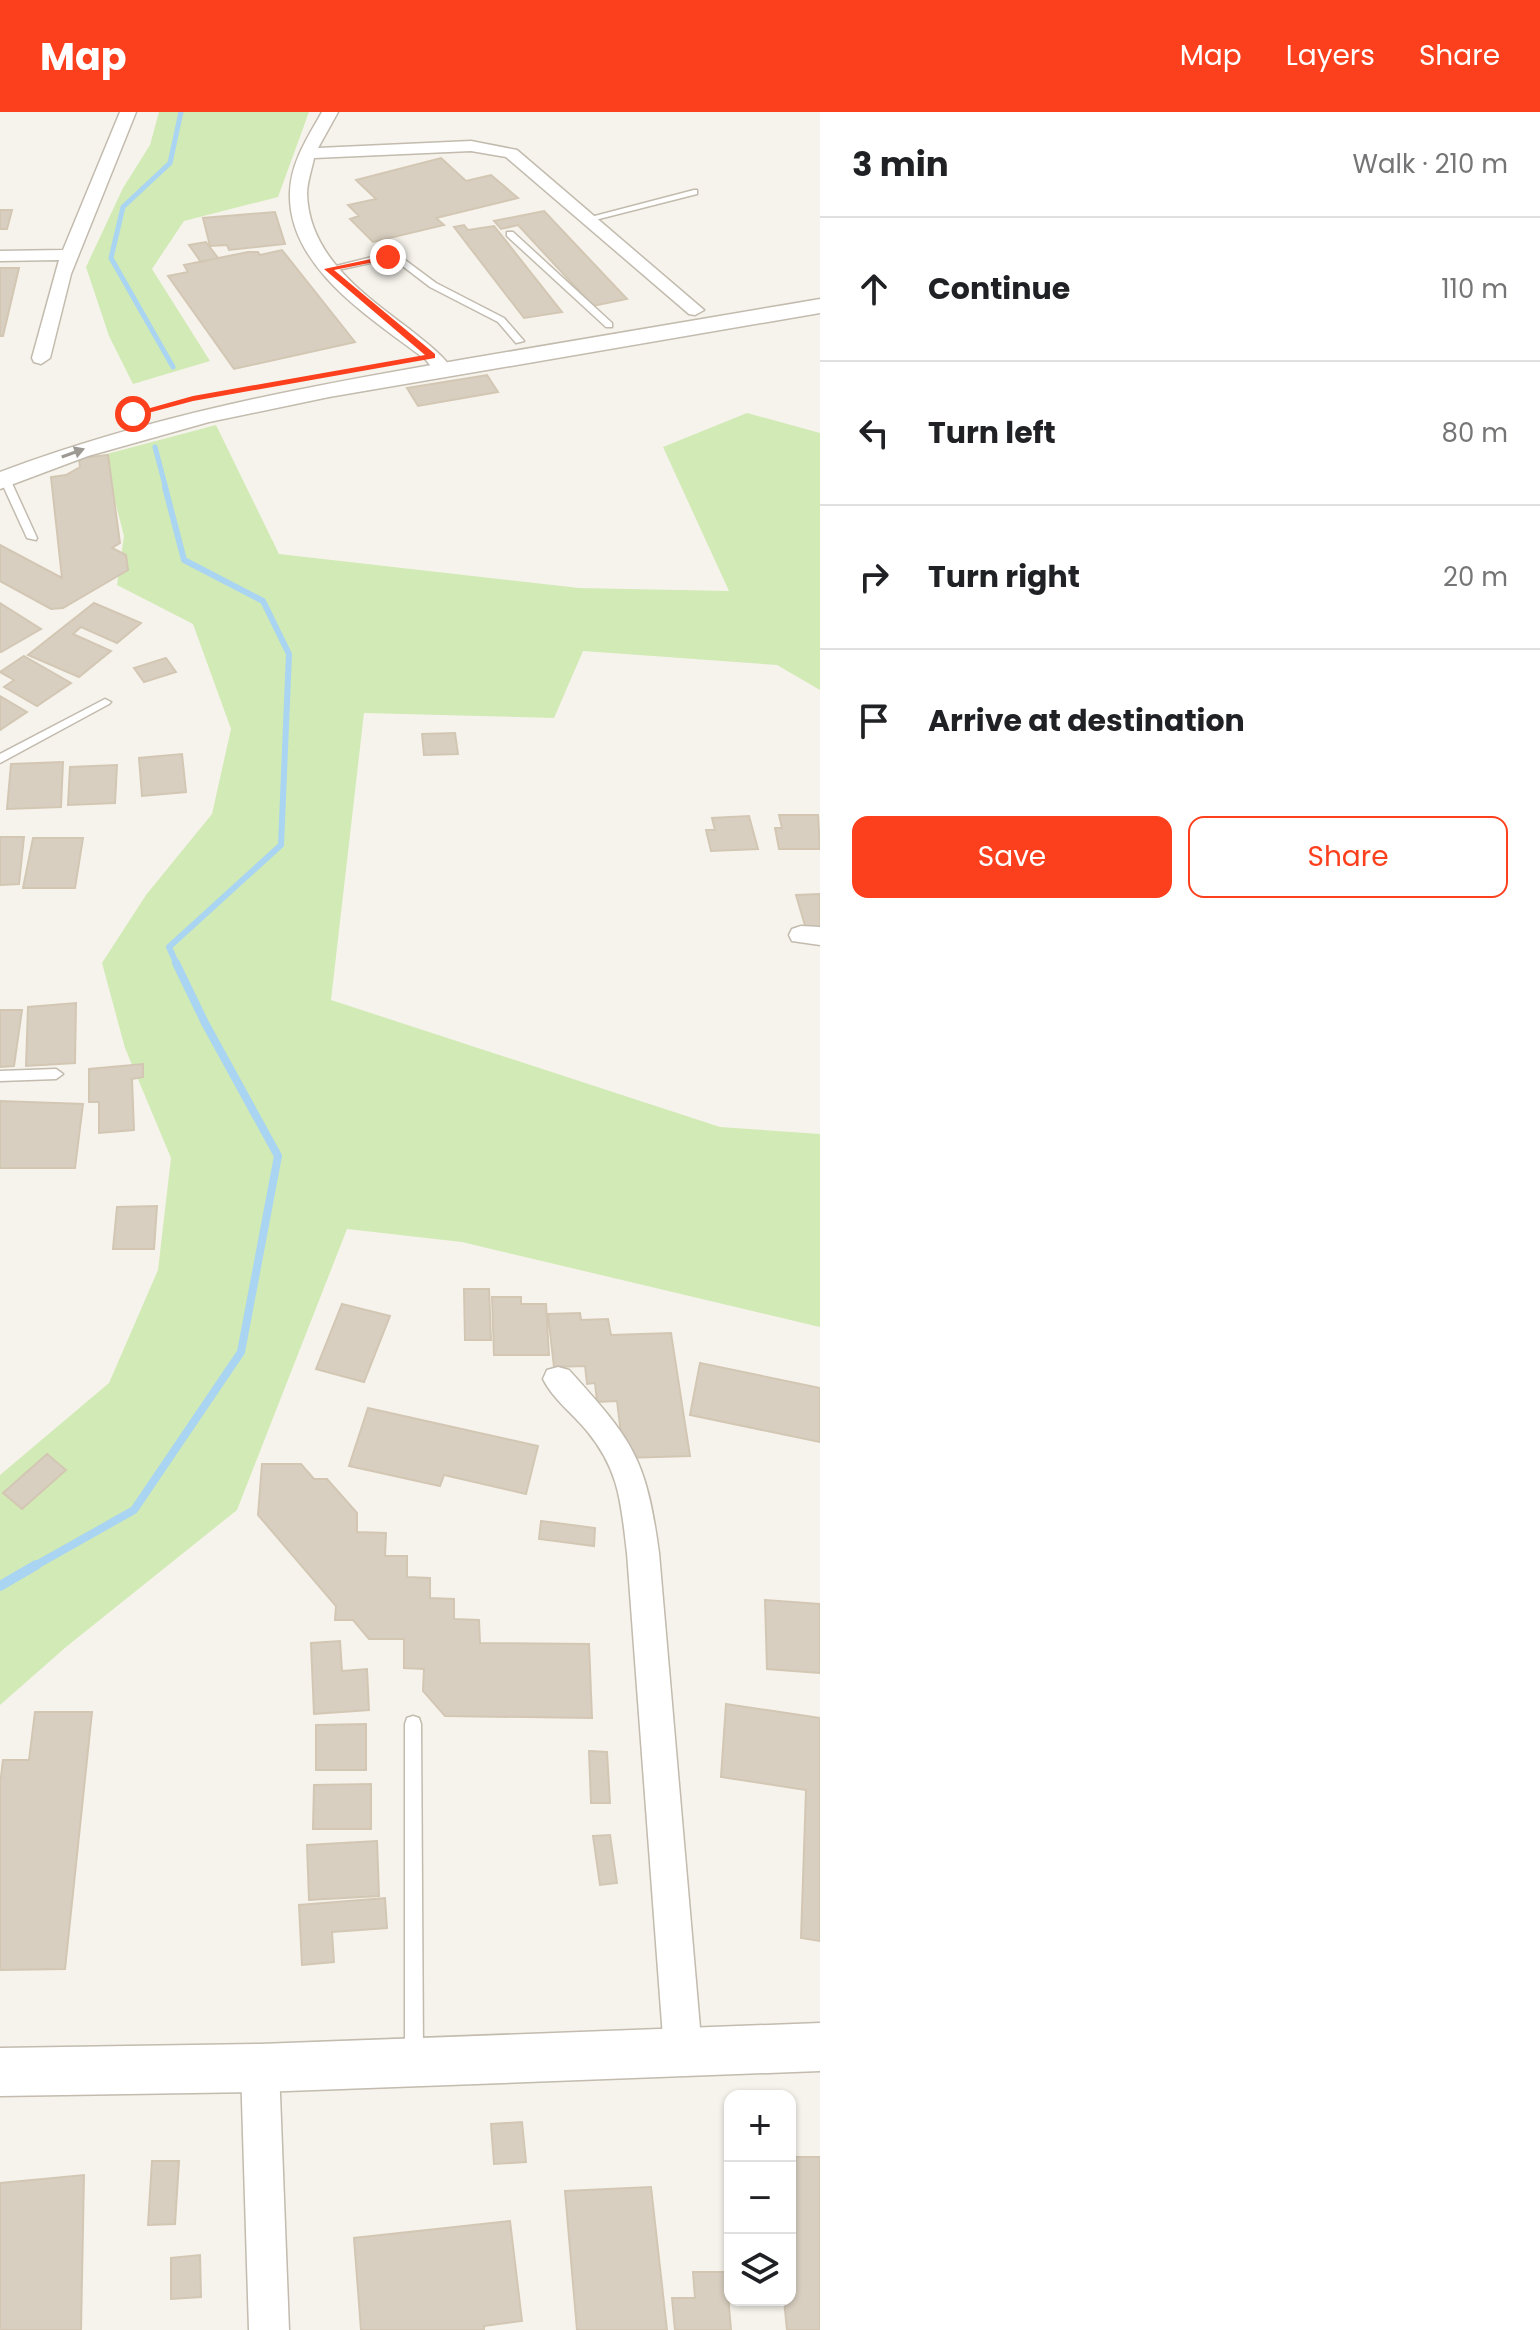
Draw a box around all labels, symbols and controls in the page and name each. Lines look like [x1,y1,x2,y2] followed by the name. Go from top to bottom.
[40,30,127,83] text: Map
[1180,36,1242,75] text: Map
[1286,36,1375,75] text: Layers
[1419,36,1500,75] text: Share
[852,140,949,188] text: 3 min
[1353,146,1508,182] text: Walk · 210 m
[370,239,406,275] route end
[852,267,896,311] icon: ahead
[928,267,1070,310] text: Continue
[1441,271,1508,307] text: 110 m
[115,396,151,432] route start
[852,411,896,455] icon: left
[928,411,1056,454] text: Turn left
[1442,415,1508,451] text: 80 m
[61,447,85,459] one-way arrow
[852,555,896,599] icon: right
[928,555,1080,598] text: Turn right
[1443,559,1508,595] text: 20 m
[852,699,896,743] icon: arrive
[928,699,1245,742] text: Arrive at destination
[852,816,1172,898] button: Save
[1188,816,1508,898] button: Share
[724,2090,796,2306] map controls
[724,2090,796,2162] button: +
[724,2162,796,2234] button: −
[724,2234,796,2306] button: layers

